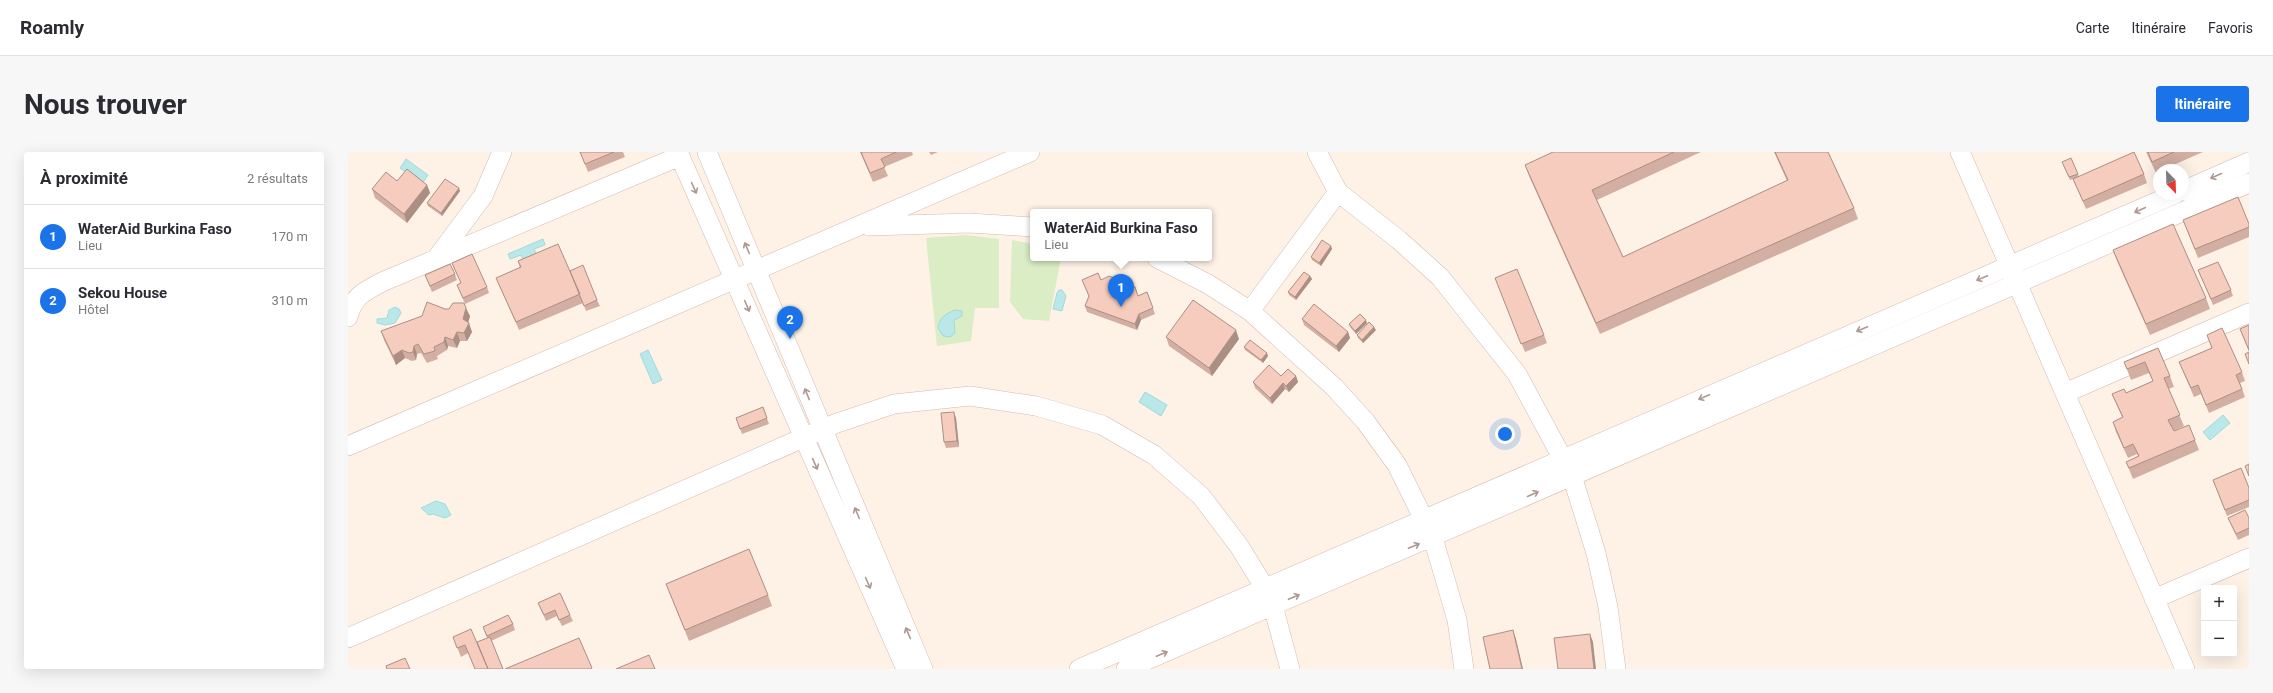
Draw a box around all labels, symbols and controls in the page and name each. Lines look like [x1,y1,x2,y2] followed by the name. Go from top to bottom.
[20,16,84,39] text: Roamly
[2076,20,2109,36] text: Carte
[2131,20,2186,36] text: Itinéraire
[2208,20,2253,36] text: Favoris
[2156,86,2249,122] button: Itinéraire
[24,88,187,121] text: Nous trouver
[2153,164,2189,200] north arrow
[40,168,128,188] text: À proximité
[247,171,308,186] text: 2 résultats
[2210,173,2222,180] one-way arrow
[691,181,698,193] one-way arrow
[2134,206,2146,214] one-way arrow
[1030,209,1212,261] popup
[1044,219,1198,237] text: WaterAid Burkina Faso
[78,220,232,238] text: WaterAid Burkina Faso
[49,229,57,244] text: 1
[271,229,308,244] text: 170 m
[1044,237,1068,252] text: Lieu
[78,238,102,253] text: Lieu
[742,242,750,254] one-way arrow
[1108,274,1134,307] pin: 1
[1976,275,1988,283] one-way arrow
[78,284,167,302] text: Sekou House
[49,293,57,308] text: 2
[271,293,308,308] text: 310 m
[744,300,751,312] one-way arrow
[78,302,109,317] text: Hôtel
[777,306,803,339] pin: 2
[1857,326,1869,334] one-way arrow
[802,388,810,400] one-way arrow
[1699,394,1711,402] one-way arrow
[1495,424,1515,444] your location
[812,458,819,470] one-way arrow
[1526,490,1538,497] one-way arrow
[853,508,860,520] one-way arrow
[1407,541,1419,549] one-way arrow
[864,577,872,589] one-way arrow
[2201,585,2237,657] map controls
[2201,585,2237,621] button: +
[1288,592,1300,600] one-way arrow
[2201,621,2237,657] button: −
[904,628,911,640] one-way arrow
[1155,649,1167,657] one-way arrow

